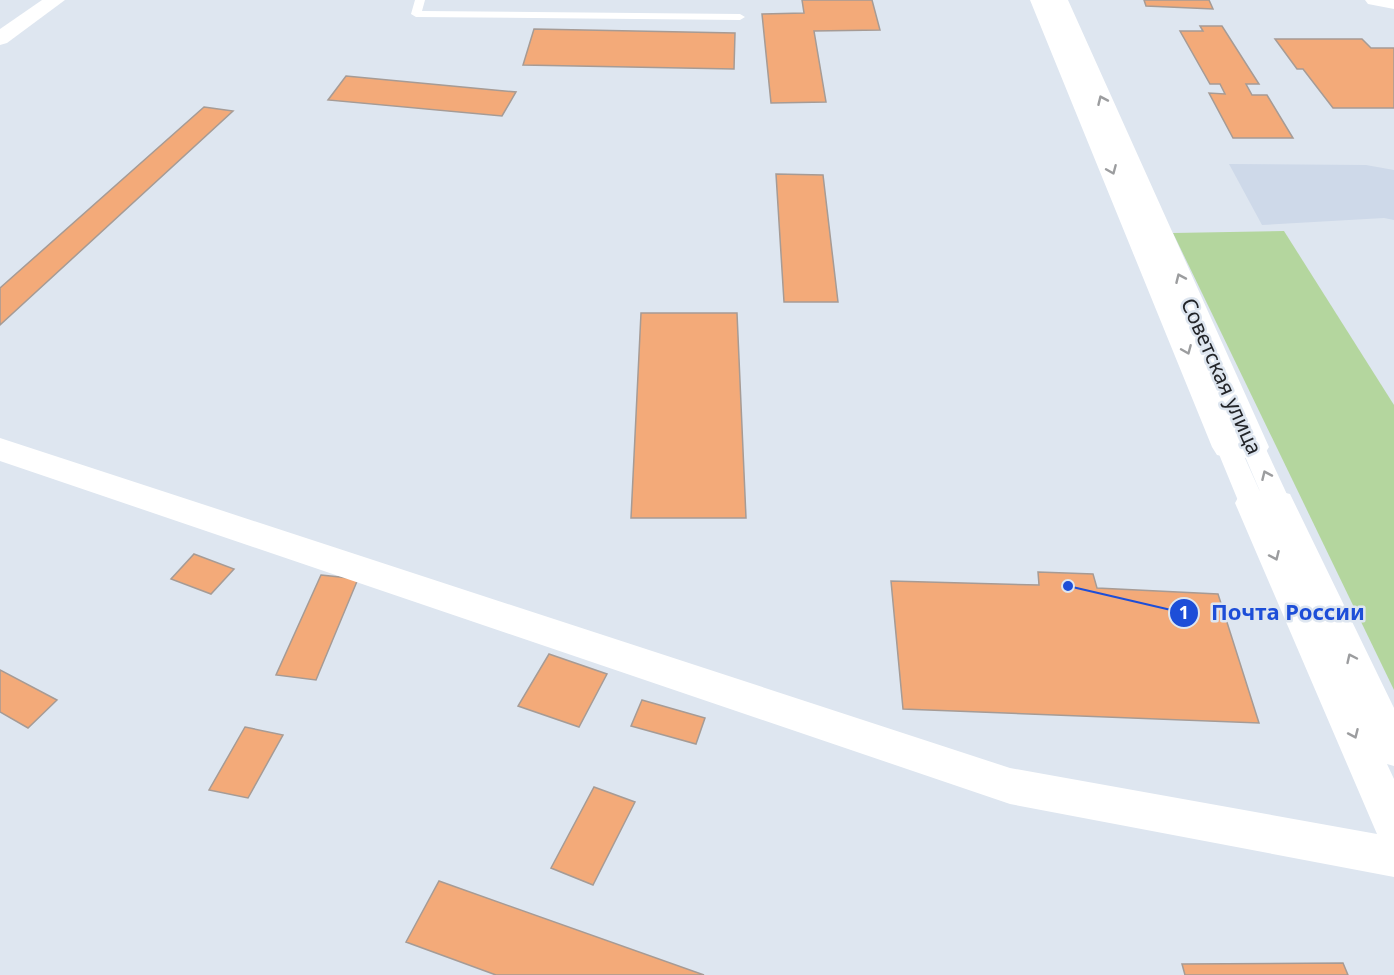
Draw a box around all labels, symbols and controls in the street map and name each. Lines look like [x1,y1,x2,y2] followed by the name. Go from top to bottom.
[1097,95,1109,106] one-way arrow
[1105,164,1117,175] one-way arrow
[1175,274,1187,285] one-way arrow
[1175,293,1269,459] street label: Советская улица
[1180,344,1192,355] one-way arrow
[1261,471,1273,482] one-way arrow
[1268,550,1280,561] one-way arrow
[1169,593,1377,633] callout: Почта России
[1211,596,1365,626] text: Почта России
[1179,600,1189,624] text: 1
[1347,654,1359,665] one-way arrow
[1347,728,1359,739] one-way arrow

